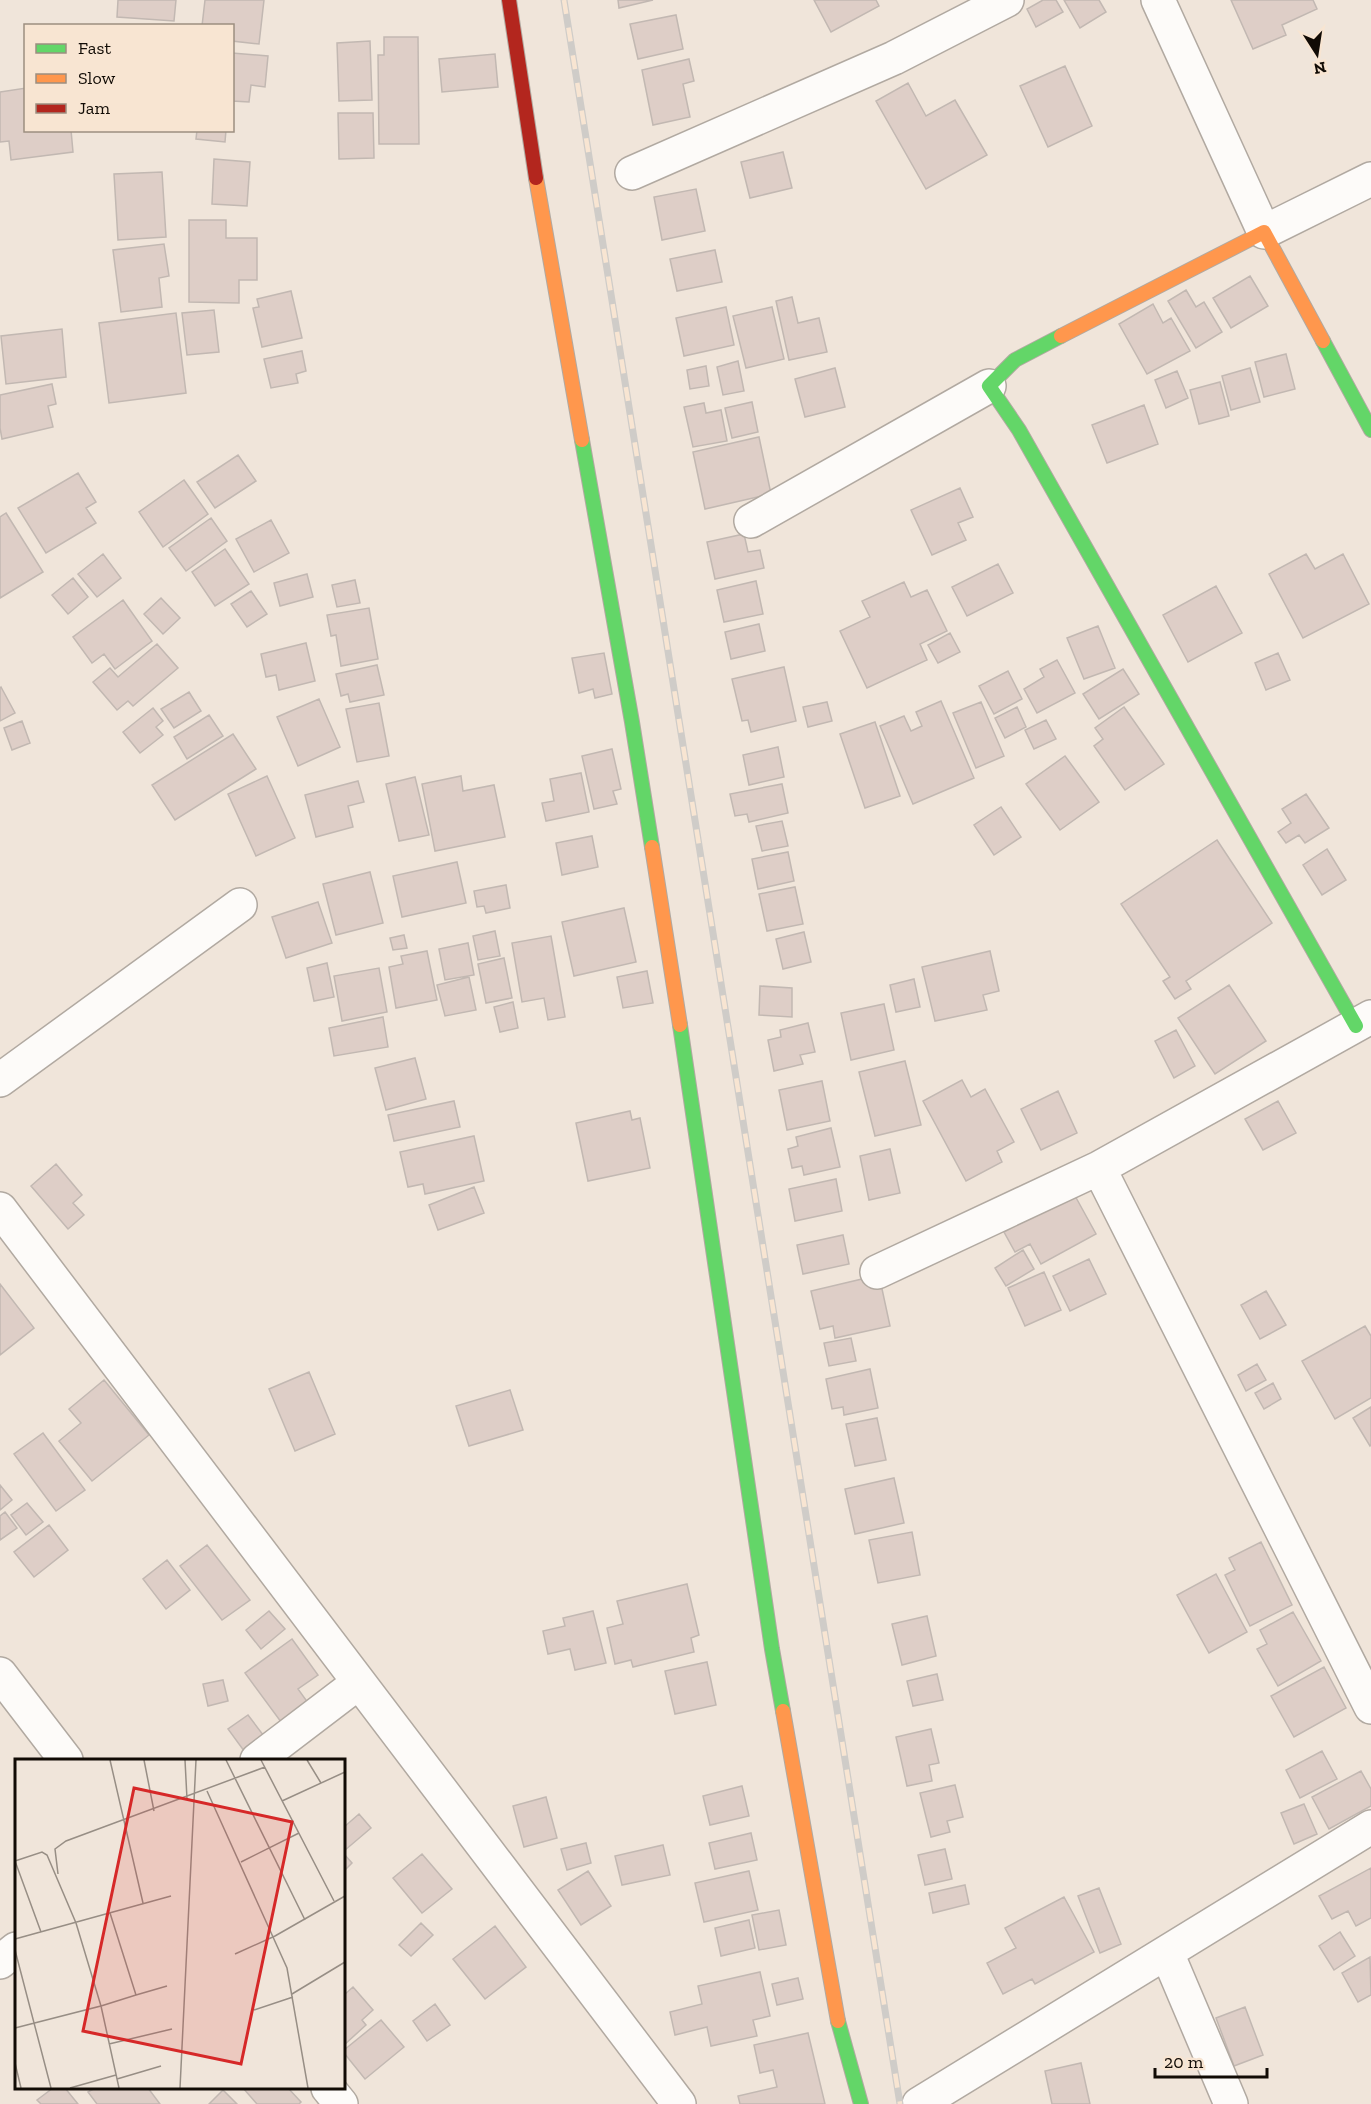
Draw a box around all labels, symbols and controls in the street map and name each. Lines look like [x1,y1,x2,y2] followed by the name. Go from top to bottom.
[24,24,234,132] legend
[1287,24,1347,84] north arrow
[78,37,111,59] text: Fast
[1312,58,1328,79] text: N
[78,67,115,89] text: Slow
[78,97,110,119] text: Jam
[15,1759,345,2089] inset map
[1155,2041,1268,2079] scale bar
[1164,2051,1204,2073] text: 20 m

